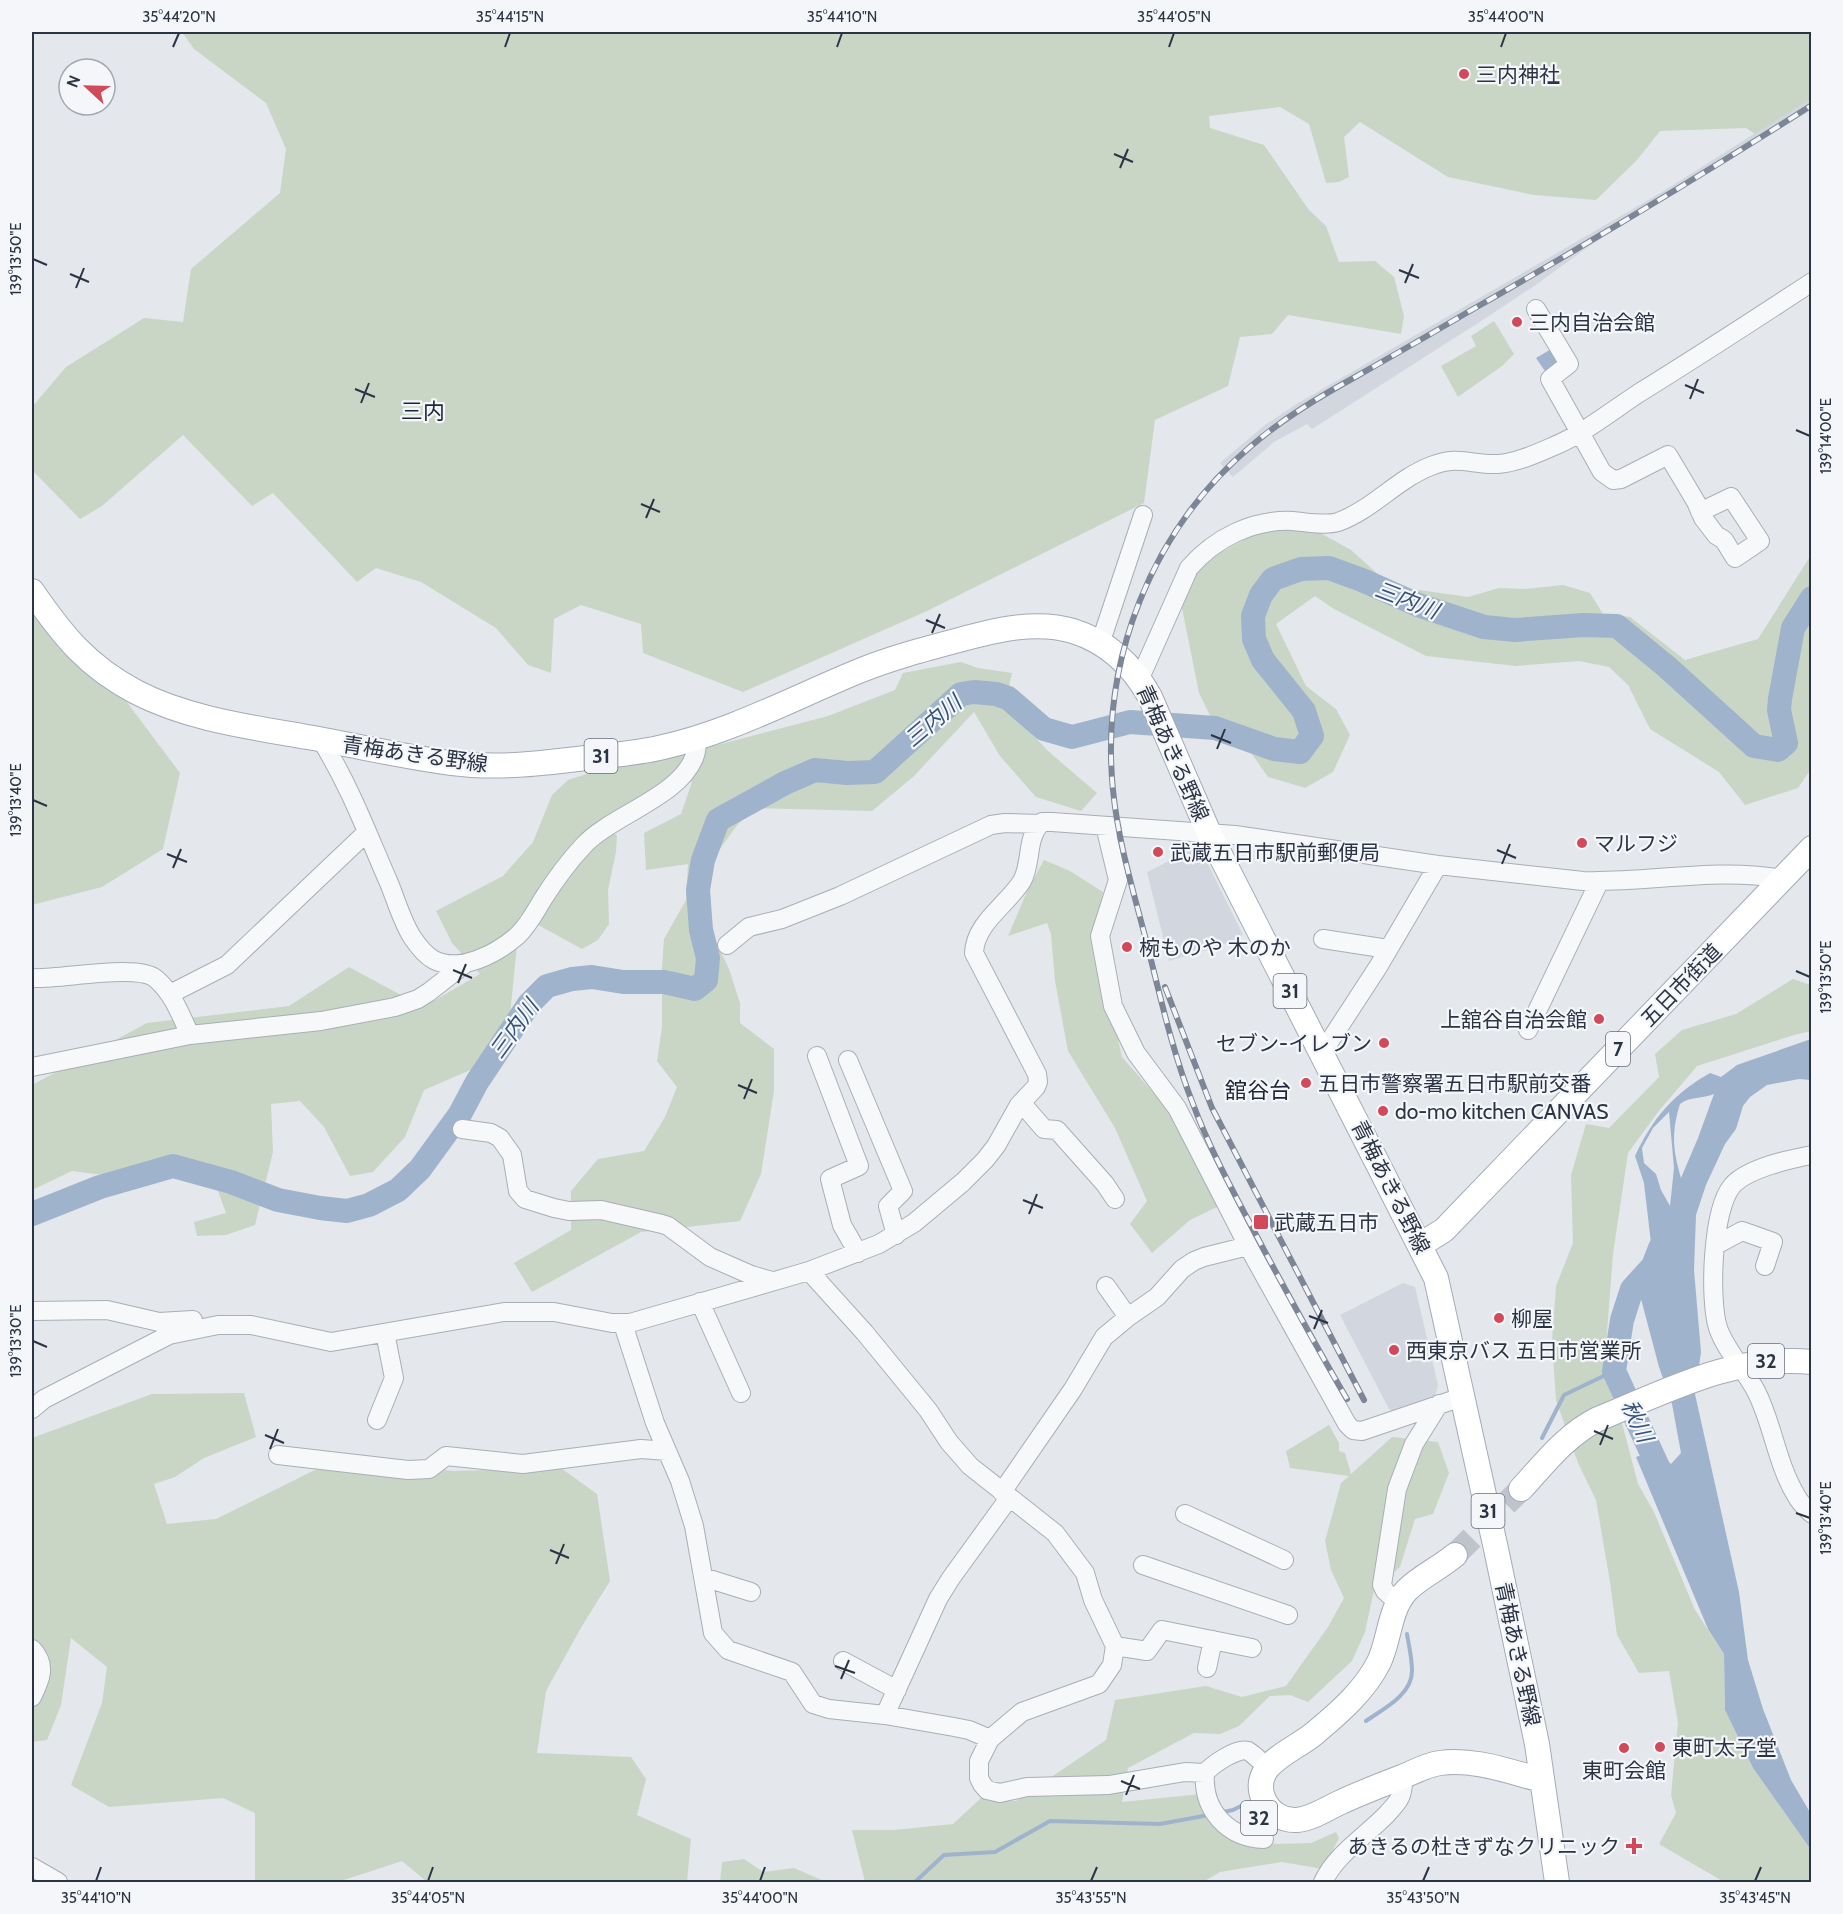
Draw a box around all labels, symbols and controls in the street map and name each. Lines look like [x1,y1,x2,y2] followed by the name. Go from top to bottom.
[142,8,216,26] text: 35°44'20"N
[476,8,544,26] text: 35°44'15"N
[807,8,877,26] text: 35°44'10"N
[1137,8,1211,26] text: 35°44'05"N
[1468,8,1544,26] text: 35°44'00"N
[57,57,117,117] north arrow
[1476,62,1560,87] place label: 三内神社
[1457,67,1471,81] marker: 三内神社
[63,73,84,90] text: N
[7,222,25,296] text: 139°13'50"E
[1529,310,1655,335] place label: 三内自治会館
[1510,315,1524,329] marker: 三内自治会館
[401,398,445,425] district label: 三内
[1817,398,1835,474] text: 139°14'00"E
[1371,576,1445,625] water label: 三内川
[1132,681,1214,825] street label: 青梅あきる野線
[899,688,968,753] water label: 三内川
[341,731,489,777] street label: 青梅あきる野線
[584,739,618,773] road number: 31
[7,763,25,837] text: 139°13'40"E
[1594,831,1678,856] place label: マルフジ
[1575,836,1589,850] marker: マルフジ
[1170,840,1380,865] place label: 武蔵五日市駅前郵便局
[1151,845,1165,859] marker: 武蔵五日市駅前郵便局
[1139,935,1291,960] place label: 椀ものや 木のか
[1636,939,1726,1031] street label: 五日市街道
[1120,940,1134,954] marker: 椀ものや 木のか
[1817,940,1835,1014] text: 139°13'50"E
[1274,974,1306,1008] road number: 31
[484,993,545,1064] water label: 三内川
[1440,1007,1587,1032] place label: 上舘谷自治会館
[1592,1012,1606,1026] marker: 上舘谷自治会館
[1216,1031,1372,1056] place label: セブン-イレブン
[1606,1032,1630,1066] road number: 7
[1377,1036,1391,1050] marker: セブン-イレブン
[1318,1071,1591,1096] place label: 五日市警察署五日市駅前交番
[1299,1076,1313,1090] marker: 五日市警察署五日市駅前交番
[1225,1077,1291,1104] district label: 舘谷台
[1395,1099,1608,1124] place label: do-mo kitchen CANVAS
[1376,1104,1390,1118] marker: do-mo kitchen CANVAS
[1347,1116,1435,1258] street label: 青梅あきる野線
[1274,1210,1379,1235] place label: 武蔵五日市
[1252,1213,1270,1231] marker: 武蔵五日市
[7,1304,25,1378] text: 139°13'30"E
[1511,1306,1553,1331] place label: 柳屋
[1492,1311,1506,1325] marker: 柳屋
[1406,1338,1642,1363] place label: 西東京バス 五日市営業所
[1387,1343,1401,1357] marker: 西東京バス 五日市営業所
[1748,1344,1784,1378] road number: 32
[1615,1395,1659,1448] water label: 秋川
[1817,1481,1835,1555] text: 139°13'40"E
[1472,1494,1504,1528] road number: 31
[1491,1580,1545,1728] street label: 青梅あきる野線
[1672,1735,1777,1760] place label: 東町太子堂
[1653,1740,1667,1754] marker: 東町太子堂
[1617,1741,1631,1755] marker: 東町会館
[1582,1758,1666,1783] place label: 東町会館
[1241,1801,1277,1835] road number: 32
[1347,1834,1620,1859] place label: あきるの杜きずなクリニック
[1625,1837,1643,1855] marker: あきるの杜きずなクリニック
[61,1889,131,1907] text: 35°44'10"N
[391,1889,465,1907] text: 35°44'05"N
[722,1889,798,1907] text: 35°44'00"N
[1055,1889,1127,1907] text: 35°43'55"N
[1386,1889,1460,1907] text: 35°43'50"N
[1719,1889,1791,1907] text: 35°43'45"N

